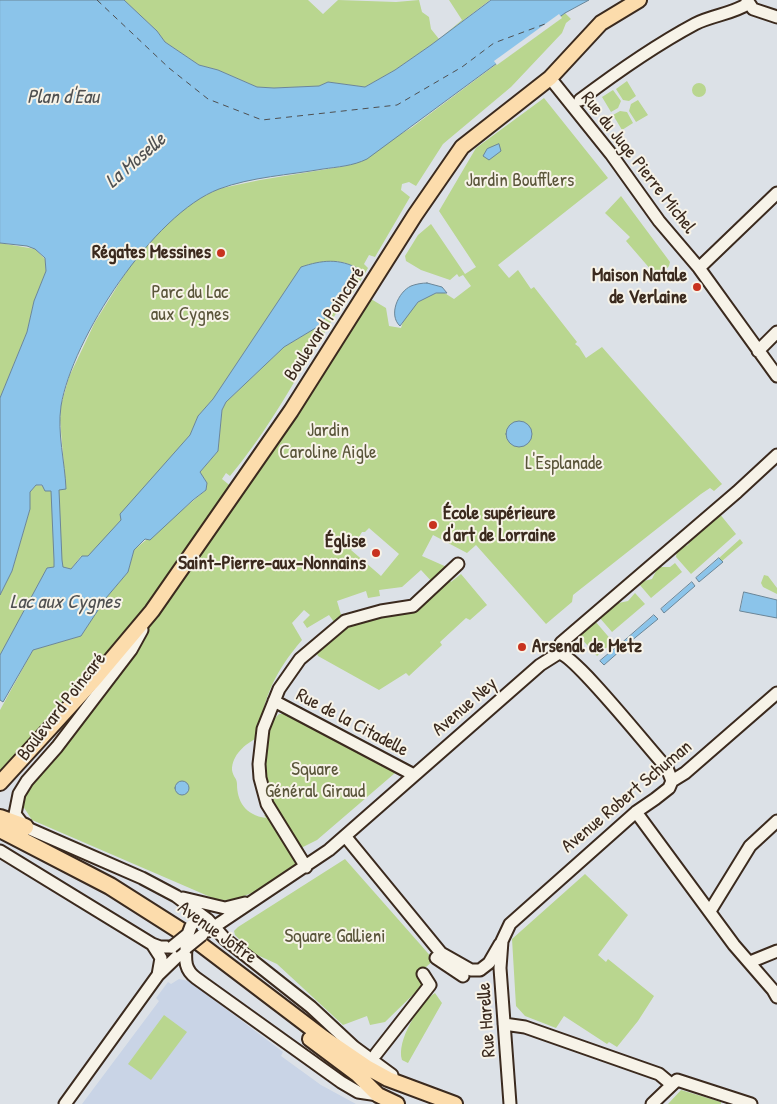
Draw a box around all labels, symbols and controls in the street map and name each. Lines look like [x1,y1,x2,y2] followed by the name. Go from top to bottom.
[27,86,99,110] water label: Plan d'Eau
[576,88,700,238] street label: Rue du Juge Pierre Michel
[101,128,171,194] water label: La Moselle
[466,170,574,192] park label: Jardin Boufflers
[92,242,211,264] place label: Régates Messines
[215,247,227,259] marker: Régates Messines
[280,263,370,385] street label: Boulevard Poincaré
[592,265,687,309] place label: Maison Natale de Verlaine
[691,281,703,293] marker: Maison Natale de Verlaine
[151,282,229,326] park label: Parc du Lac aux Cygnes
[279,420,377,464] park label: Jardin Caroline Aigle
[525,453,603,475] park label: L'Esplanade
[443,503,556,547] place label: École supérieure d'art de Lorraine
[427,519,439,531] marker: École supérieure d'art de Lorraine
[178,531,366,575] place label: Église Saint-Pierre-aux-Nonnains
[370,547,382,559] marker: Église Saint-Pierre-aux-Nonnains
[10,591,120,615] water label: Lac aux Cygnes
[532,636,642,658] place label: Arsenal de Metz
[516,641,528,653] marker: Arsenal de Metz
[13,648,111,766] street label: Boulevard Poincaré
[428,673,502,741] street label: Avenue Ney
[292,684,412,762] street label: Rue de la Citadelle
[557,736,697,858] street label: Avenue Robert Schuman
[265,759,365,803] park label: Square Général Giraud
[173,897,261,969] street label: Avenue Joffre
[284,926,386,948] park label: Square Gallieni
[473,982,501,1058] street label: Rue Harelle

